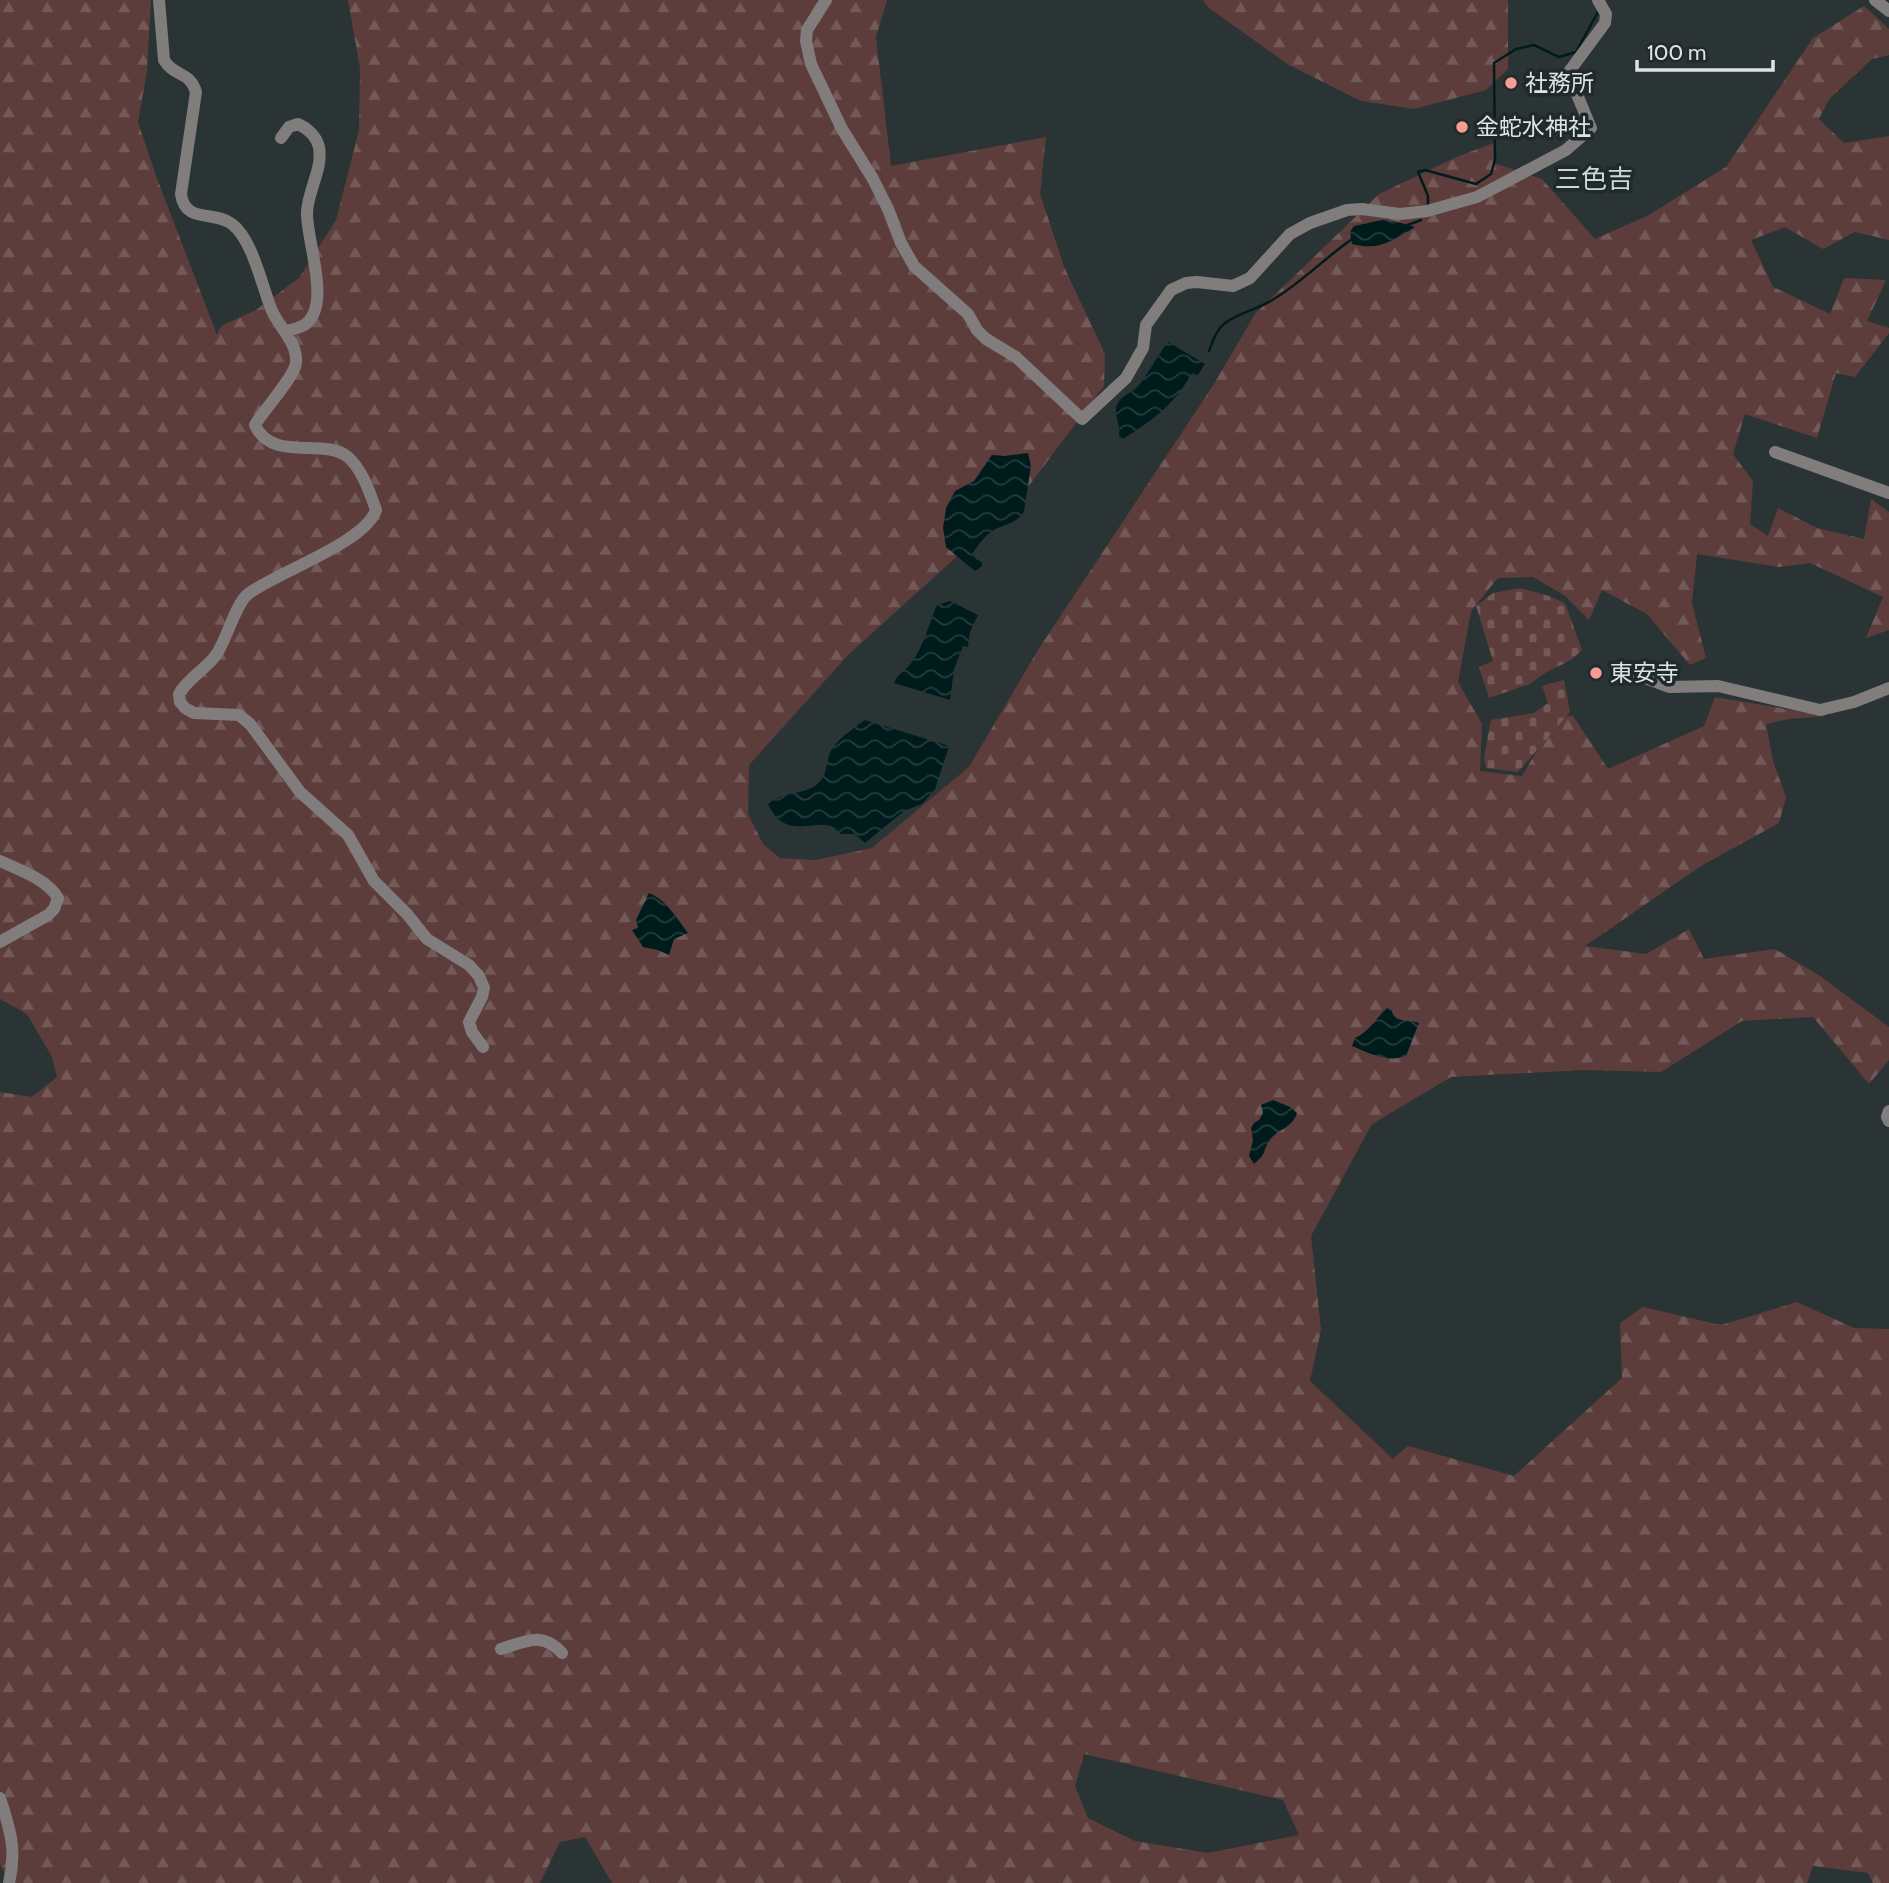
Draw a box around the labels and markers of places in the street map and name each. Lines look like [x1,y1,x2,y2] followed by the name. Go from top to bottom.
[1525,69,1594,97] place label: 社務所
[1503,75,1519,91] marker: 社務所
[1476,113,1591,141] place label: 金蛇水神社
[1454,119,1470,135] marker: 金蛇水神社
[1610,659,1679,687] place label: 東安寺
[1588,665,1604,681] marker: 東安寺

